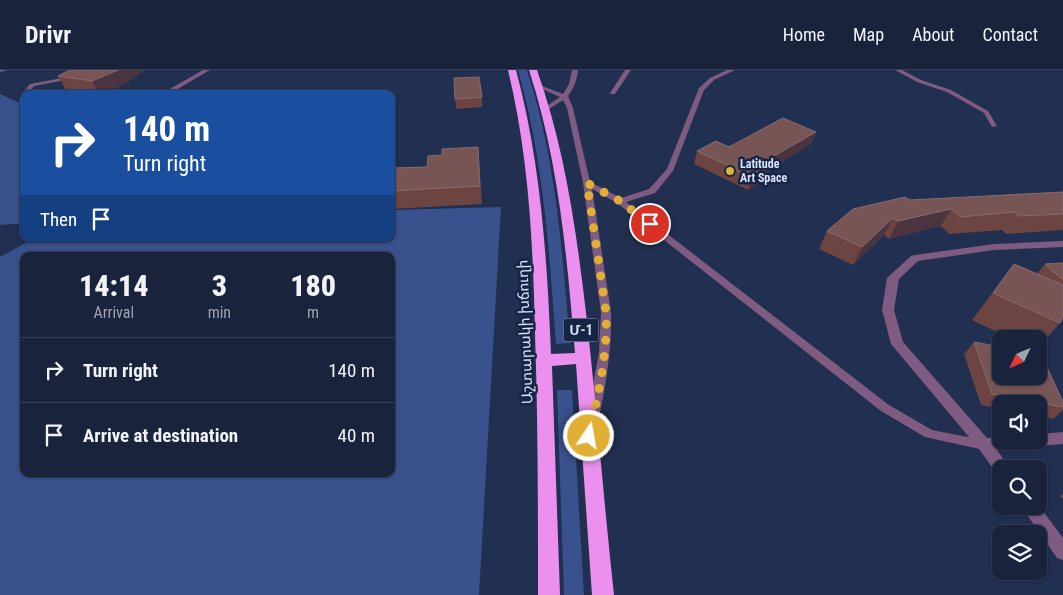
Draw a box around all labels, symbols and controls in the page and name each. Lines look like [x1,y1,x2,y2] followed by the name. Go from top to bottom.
[25,21,71,49] text: Drivr
[783,24,825,45] text: Home
[853,24,884,45] text: Map
[912,24,954,45] text: About
[982,24,1038,45] text: Contact
[123,109,210,150] text: 140 m
[40,110,105,175] icon: right
[123,151,206,176] text: Turn right
[740,157,787,185] place label: Latitude Art Space
[724,165,736,177] marker: Latitude Art Space
[629,203,671,245] pin
[87,205,115,233] icon: arrive
[40,208,77,231] text: Then
[636,210,664,238] icon: arrive
[513,259,537,405] street label: Աշտարակի խճուղի
[79,268,149,303] text: 14:14
[212,268,227,303] text: 3
[290,268,336,303] text: 180
[93,303,134,322] text: Arrival
[208,303,231,322] text: min
[307,303,319,322] text: m
[564,318,598,342] road number: Մ-1
[992,330,1048,385] north arrow
[992,330,1047,580] map controls
[40,356,68,384] icon: right
[83,359,158,382] text: Turn right
[328,359,375,382] text: 140 m
[992,395,1047,450] button: sound
[562,409,614,461] position arrow
[40,421,68,449] icon: arrive
[83,424,238,447] text: Arrive at destination
[338,424,375,447] text: 40 m
[992,460,1047,515] button: search
[992,525,1047,580] button: layers

